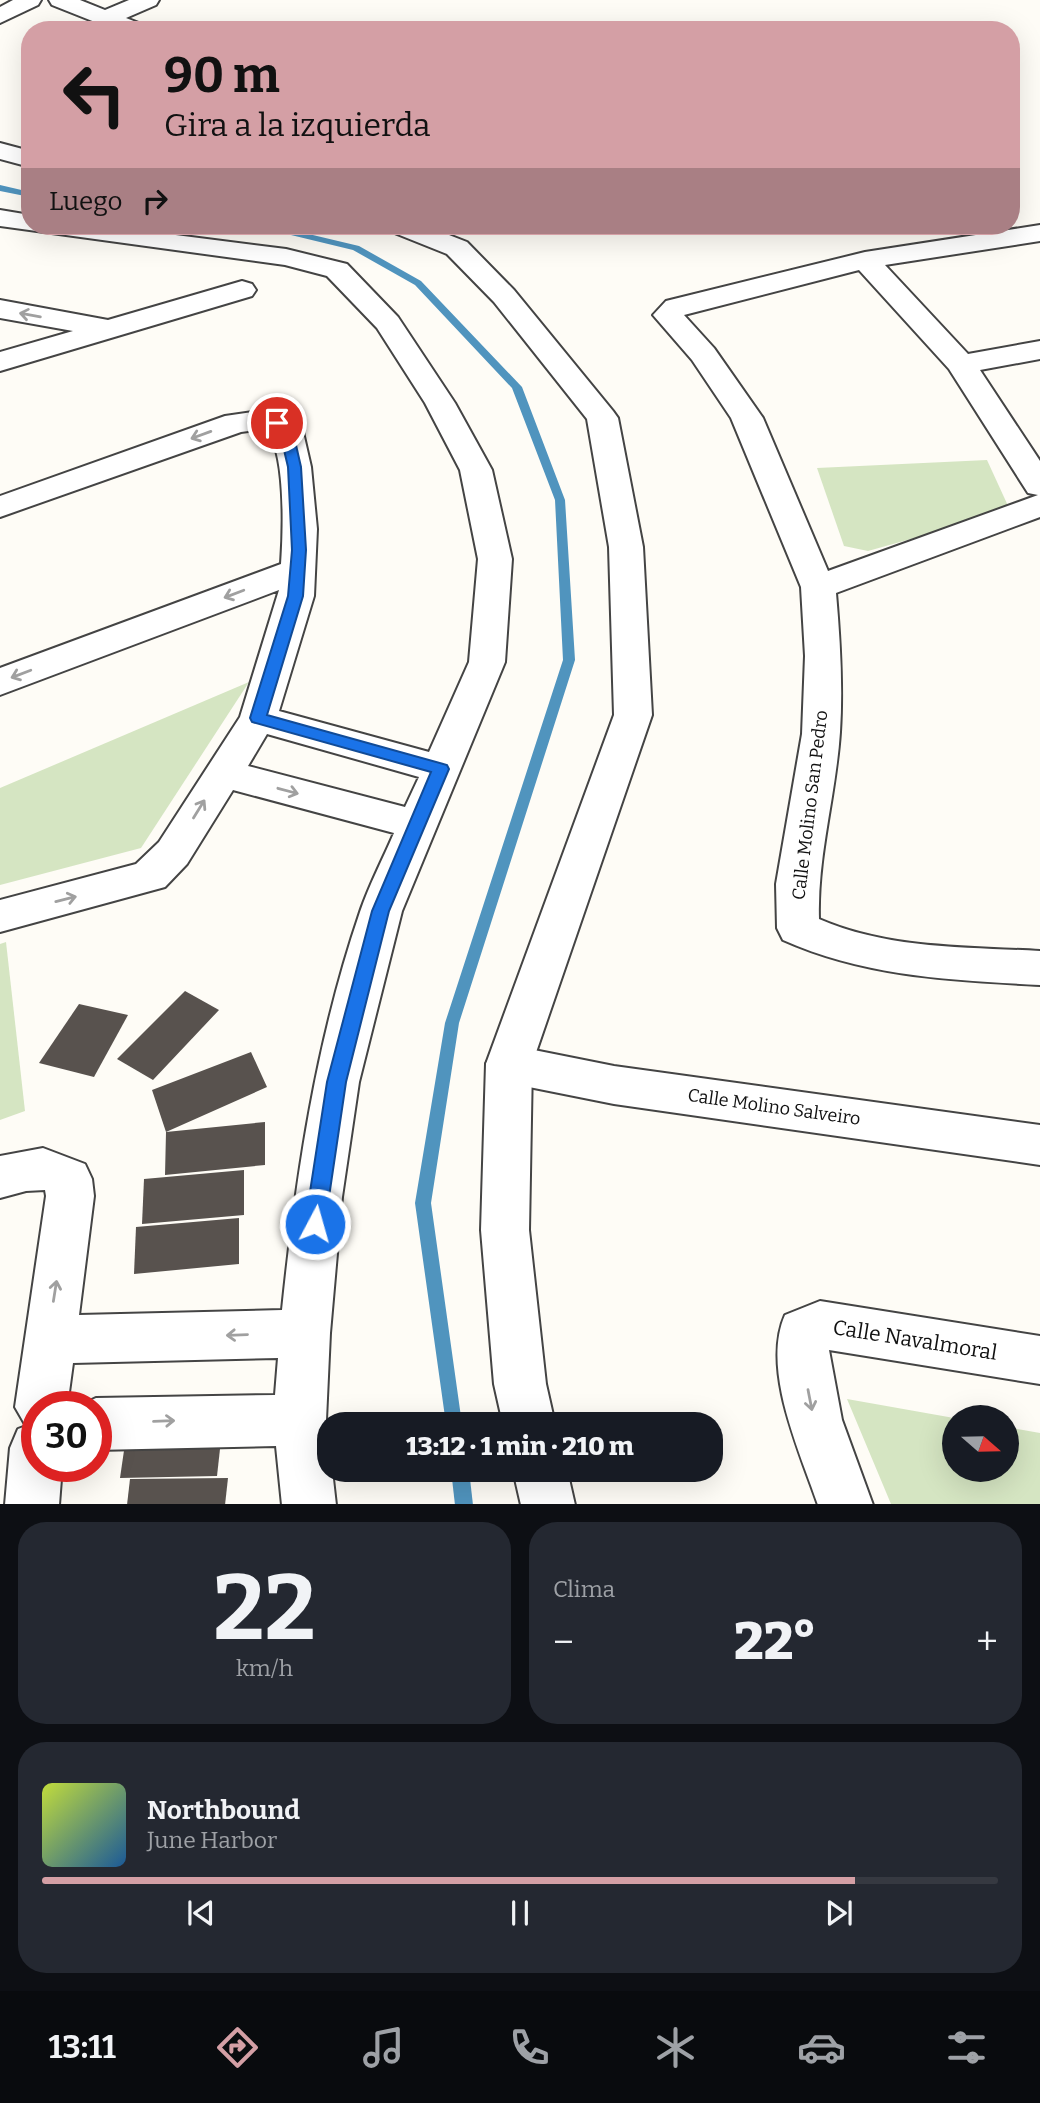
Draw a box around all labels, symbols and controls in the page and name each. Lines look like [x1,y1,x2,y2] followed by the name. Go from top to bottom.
[164,46,280,105] text: 90 m
[49,49,140,140] icon: left
[164,106,431,144] text: Gira a la izquierda
[136,182,174,220] icon: right
[49,186,122,217] text: Luego
[19,308,42,321] one-way arrow
[247,393,307,453] pin
[258,404,296,442] icon: arrive
[191,430,213,442] one-way arrow
[223,588,245,601] one-way arrow
[10,668,32,681] one-way arrow
[787,709,833,901] street label: Calle Molino San Pedro
[276,785,299,798] one-way arrow
[192,800,207,819] one-way arrow
[54,892,77,905] one-way arrow
[686,1084,862,1130] street label: Calle Molino Salveiro
[278,1187,352,1261] position arrow
[49,1280,62,1303] one-way arrow
[831,1314,999,1366] street label: Calle Navalmoral
[226,1329,249,1342] one-way arrow
[804,1388,818,1411] one-way arrow
[21,1391,112,1482] speed limit sign: 30
[942,1405,1018,1482] north arrow
[942,1405,1019,1482] map controls
[153,1415,176,1428] one-way arrow
[406,1431,634,1462] text: 13:12 · 1 min · 210 m
[213,1554,316,1663] text: 22
[553,1575,615,1603] text: Clima
[734,1610,816,1673] text: 22°
[553,1619,574,1665] text: −
[976,1619,998,1665] text: +
[236,1654,293,1682] text: km/h
[147,1795,300,1826] text: Northbound
[147,1826,277,1854] text: June Harbor
[182,1894,220,1932] icon: previous
[501,1894,539,1932] icon: pause
[820,1894,858,1932] icon: next
[213,2023,262,2072] icon: directions
[359,2023,408,2072] icon: music
[505,2023,554,2072] icon: phone
[651,2023,700,2072] icon: climate
[797,2023,846,2072] icon: car
[942,2023,991,2072] icon: filters
[48,2028,116,2066] text: 13:11

